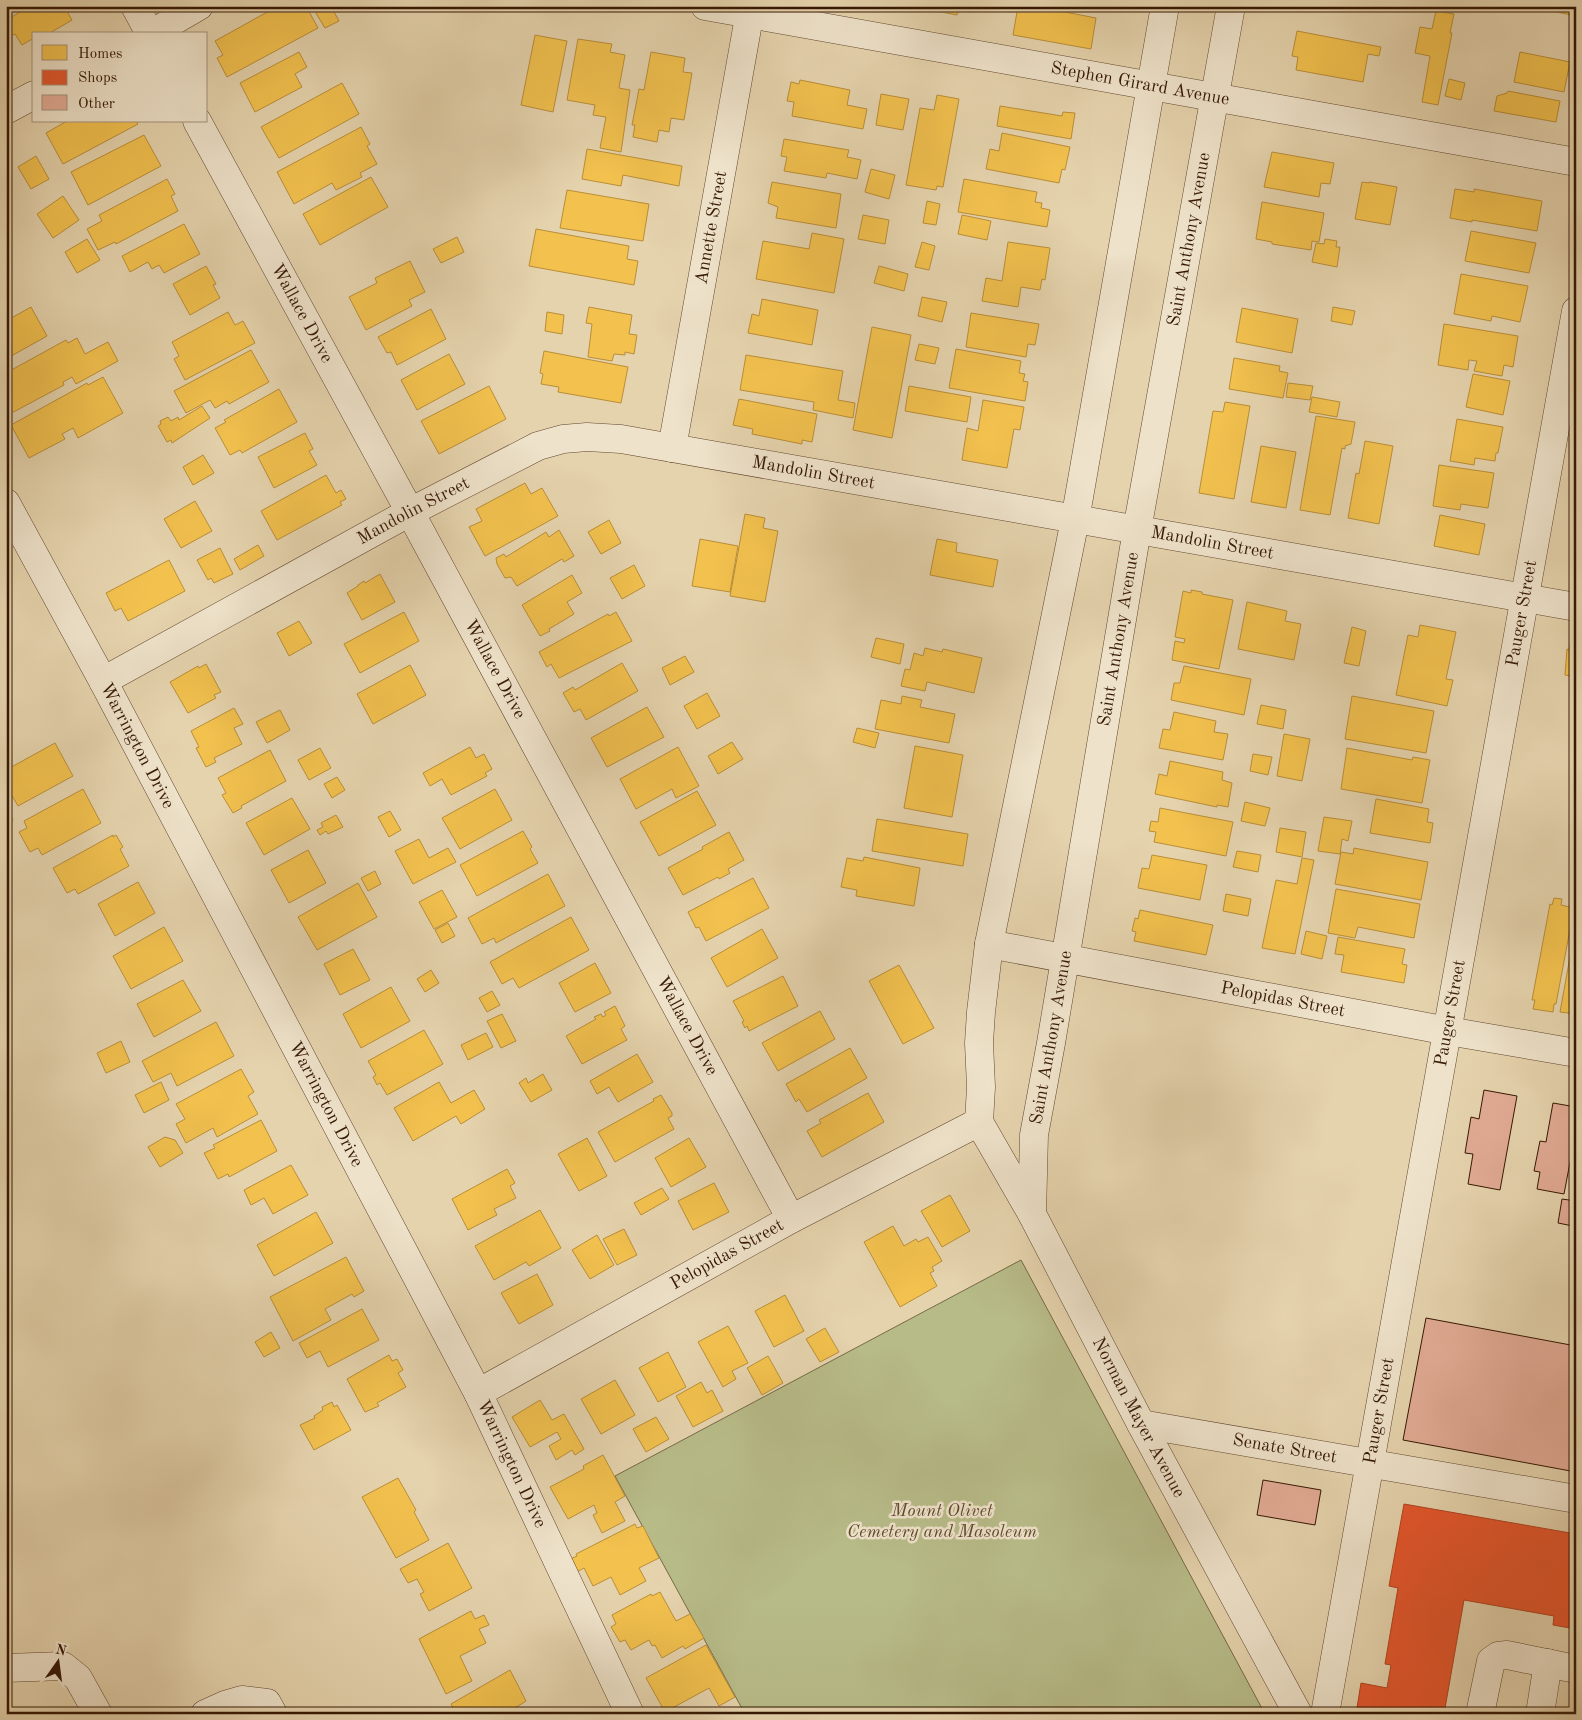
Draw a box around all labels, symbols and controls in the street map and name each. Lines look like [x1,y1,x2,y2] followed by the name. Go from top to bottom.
[32,32,208,122] legend
[78,47,123,62] text: Homes
[1049,59,1231,109] street label: Stephen Girard Avenue
[78,71,117,86] text: Shops
[78,97,115,112] text: Other
[1165,151,1214,328] street label: Saint Anthony Avenue
[692,169,730,286] street label: Annette Street
[268,261,336,366] street label: Wallace Drive
[751,453,876,492] street label: Mandolin Street
[354,474,473,548] street label: Mandolin Street
[1150,523,1275,563] street label: Mandolin Street
[1095,551,1142,728] street label: Saint Anthony Avenue
[1504,559,1540,668] street label: Pauger Street
[461,617,529,722] street label: Wallace Drive
[97,680,178,812] street label: Warrington Drive
[1027,949,1075,1126] street label: Saint Anthony Avenue
[1432,958,1469,1068] street label: Pauger Street
[653,973,721,1078] street label: Wallace Drive
[1219,979,1347,1020] street label: Pelopidas Street
[285,1038,366,1170] street label: Warrington Drive
[667,1216,787,1293] street label: Pelopidas Street
[1089,1335,1188,1501] street label: Norman Mayer Avenue
[1361,1356,1398,1466] street label: Pauger Street
[474,1397,550,1531] street label: Warrington Drive
[1231,1431,1338,1467] street label: Senate Street
[847,1502,1037,1541] park label: Mount Olivet Cemetery and Masoleum
[32,1638,82,1688] north arrow
[54,1642,68,1659] text: N

